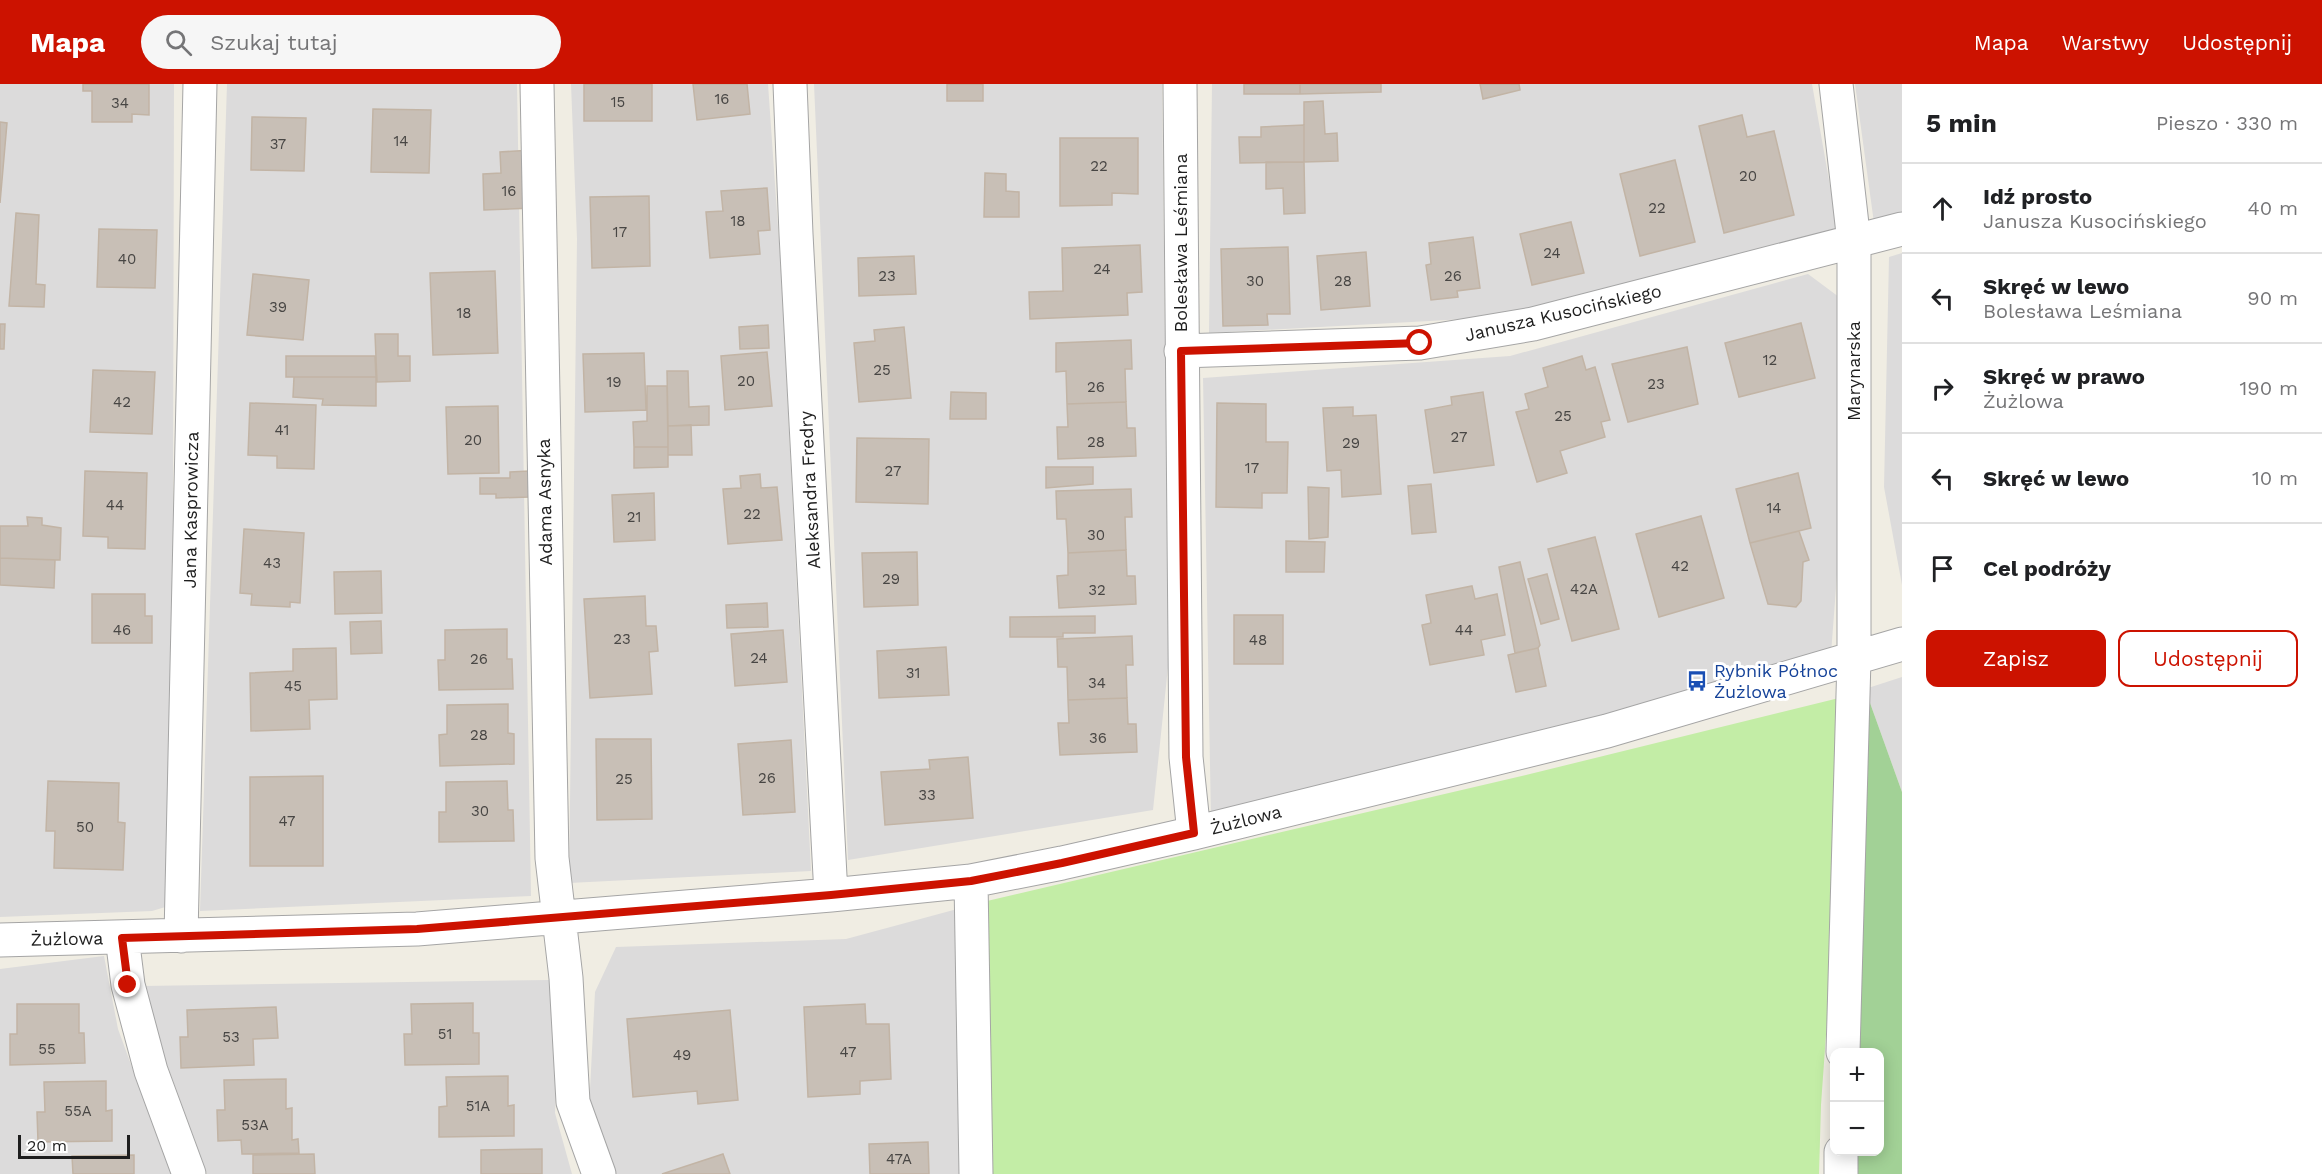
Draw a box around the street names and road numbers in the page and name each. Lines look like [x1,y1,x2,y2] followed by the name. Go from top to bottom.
[1170,153,1191,333] street label: Bolesława Leśmiana
[1462,280,1663,345] street label: Janusza Kusocińskiego
[1843,321,1864,421] street label: Marynarska
[795,410,824,570] street label: Aleksandra Fredry
[179,431,202,589] street label: Jana Kasprowicza
[533,438,556,566] street label: Adama Asnyka
[1208,801,1284,839] street label: Żużlowa
[30,927,104,950] street label: Żużlowa

